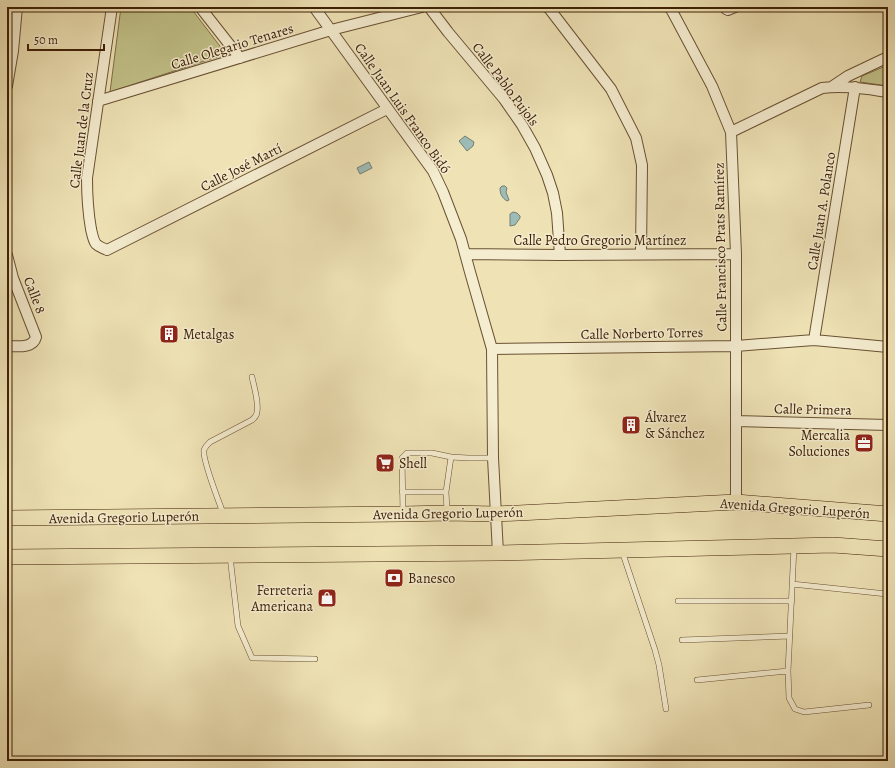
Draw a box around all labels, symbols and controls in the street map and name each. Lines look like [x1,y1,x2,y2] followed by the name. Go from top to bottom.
[169,19,296,74] street label: Calle Olegario Tenares
[28,26,104,52] scale bar
[34,32,58,48] text: 50 m
[350,39,455,177] street label: Calle Juan Luis Franco Bidó
[468,39,543,130] street label: Calle Pablo Pujols
[65,71,98,189] street label: Calle Juan de la Cruz
[197,139,285,196] street label: Calle José Martí
[803,151,840,271] street label: Calle Juan A. Polanco
[710,162,731,332] street label: Calle Francisco Prats Ramírez
[513,231,687,250] street label: Calle Pedro Gregorio Martínez
[19,274,50,316] street label: Calle 8
[158,323,180,345] building icon: Metalgas
[581,323,703,344] street label: Calle Norberto Torres
[183,325,234,344] place label: Metalgas
[774,399,852,420] street label: Calle Primera
[644,408,705,443] place label: Álvarez & Sánchez
[620,414,642,436] building icon: Álvarez & Sánchez
[788,426,850,461] place label: Mercalia Soluciones
[853,432,875,454] office icon: Mercalia Soluciones
[374,452,396,474] supermarket icon: Shell
[399,454,427,473] place label: Shell
[718,494,871,523] street label: Avenida Gregorio Luperón
[372,503,524,524] street label: Avenida Gregorio Luperón
[48,507,200,528] street label: Avenida Gregorio Luperón
[383,567,405,589] bank icon: Banesco
[408,569,455,588] place label: Banesco
[250,581,313,616] place label: Ferreteria Americana
[316,587,338,609] shop icon: Ferreteria Americana

